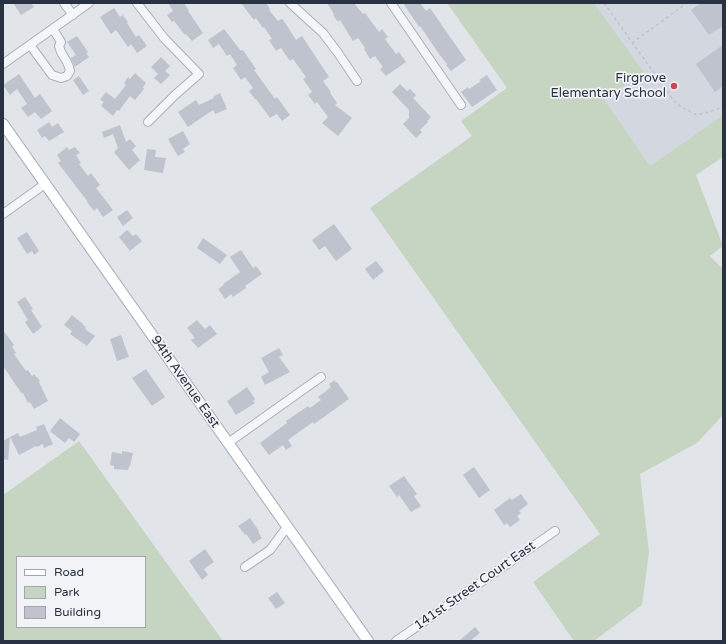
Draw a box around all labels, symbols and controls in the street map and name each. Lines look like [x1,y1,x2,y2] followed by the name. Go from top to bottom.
[551,71,666,102] place label: Firgrove Elementary School
[669,81,679,91] marker: Firgrove Elementary School
[147,333,223,431] street label: 94th Avenue East
[411,538,539,634] street label: 141st Street Court East
[16,556,146,628] legend
[54,565,84,579] text: Road
[54,585,80,599] text: Park
[54,605,101,619] text: Building

